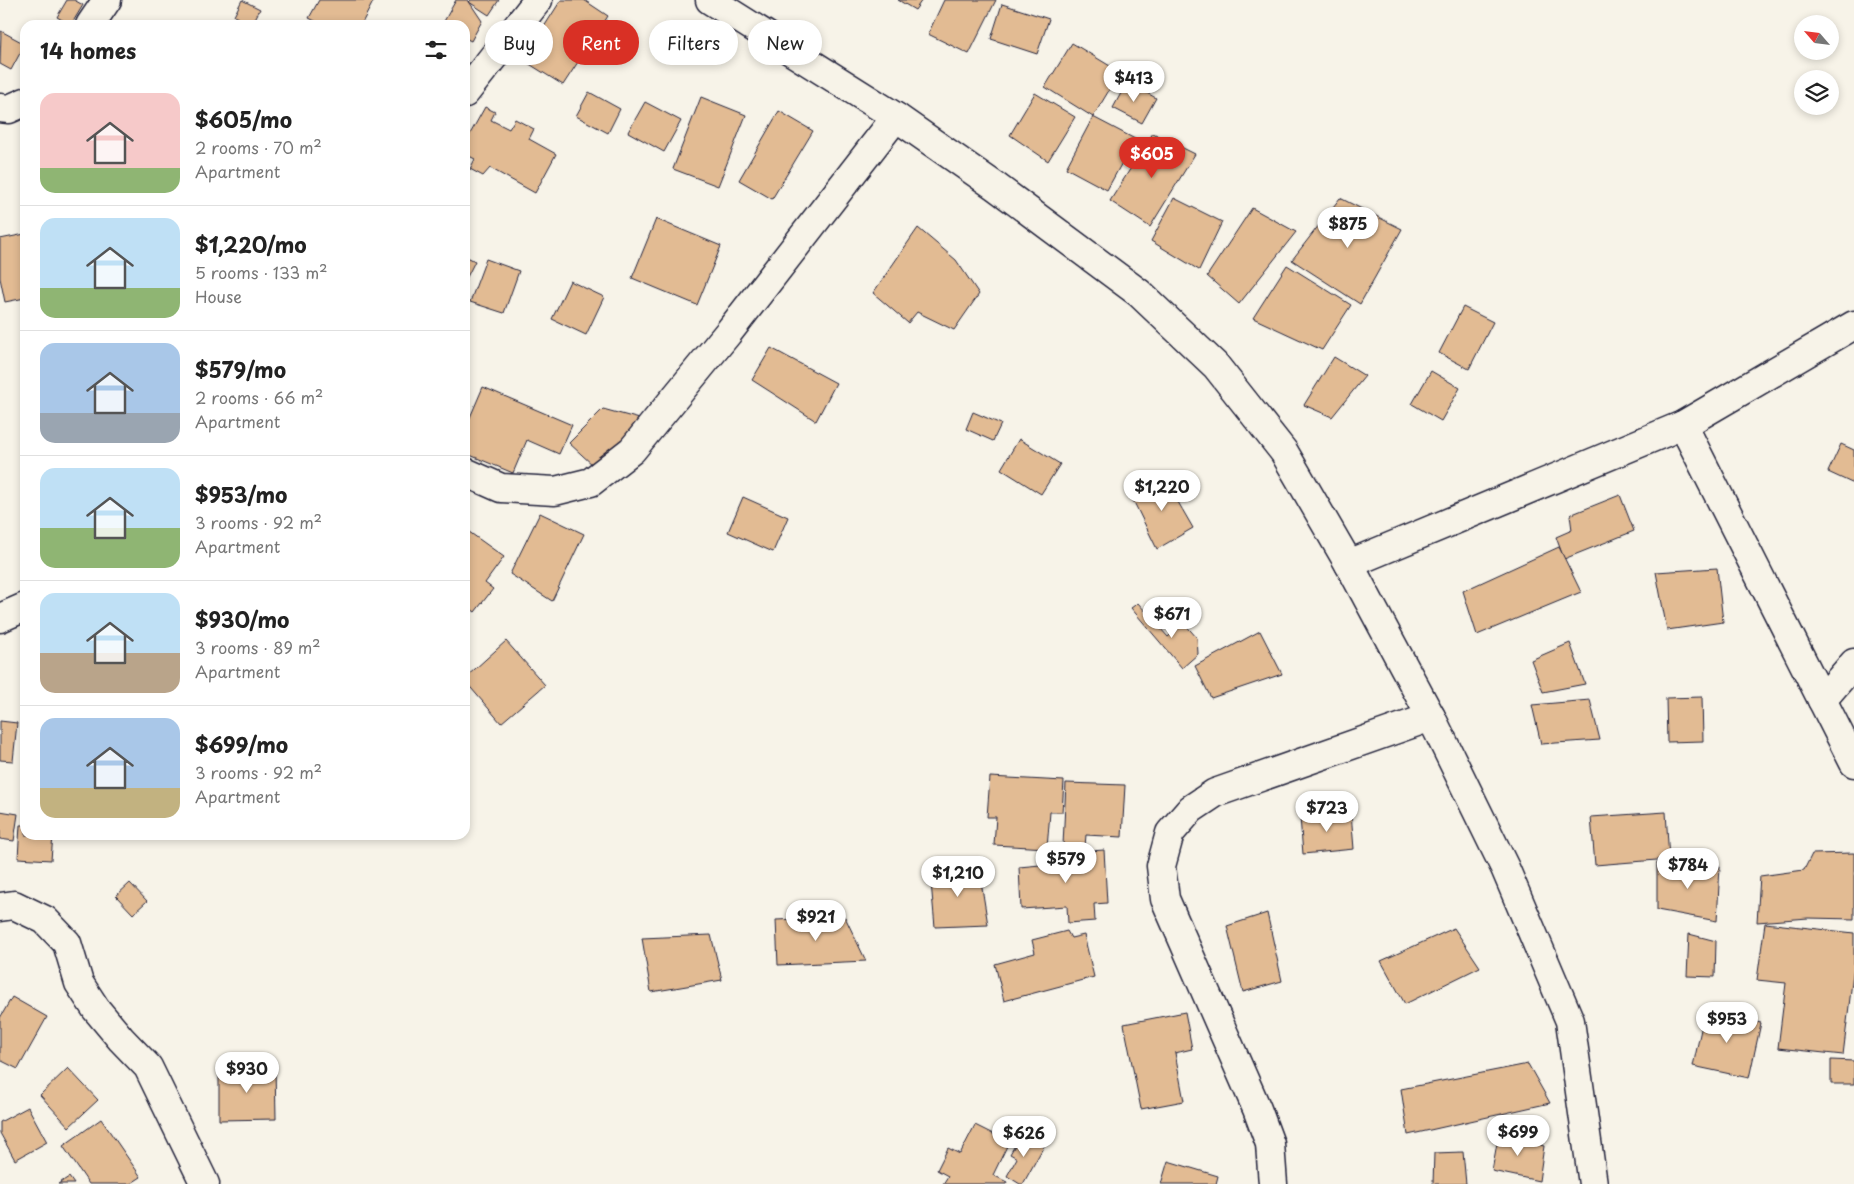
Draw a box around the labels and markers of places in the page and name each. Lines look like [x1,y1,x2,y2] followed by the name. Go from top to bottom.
[1104,61,1164,103] pin: $413
[1122,136,1182,179] pin: $605
[1318,206,1378,249] pin: $875
[1121,470,1203,512] pin: $1,220
[1142,596,1202,639] pin: $671
[1297,790,1357,833] pin: $723
[1036,842,1096,884] pin: $579
[1658,848,1718,890] pin: $784
[917,856,999,898] pin: $1,210
[786,900,846,942] pin: $921
[1697,1002,1757,1044] pin: $953
[217,1052,277,1094] pin: $930
[1488,1114,1548,1157] pin: $699
[994,1116,1054,1158] pin: $626

